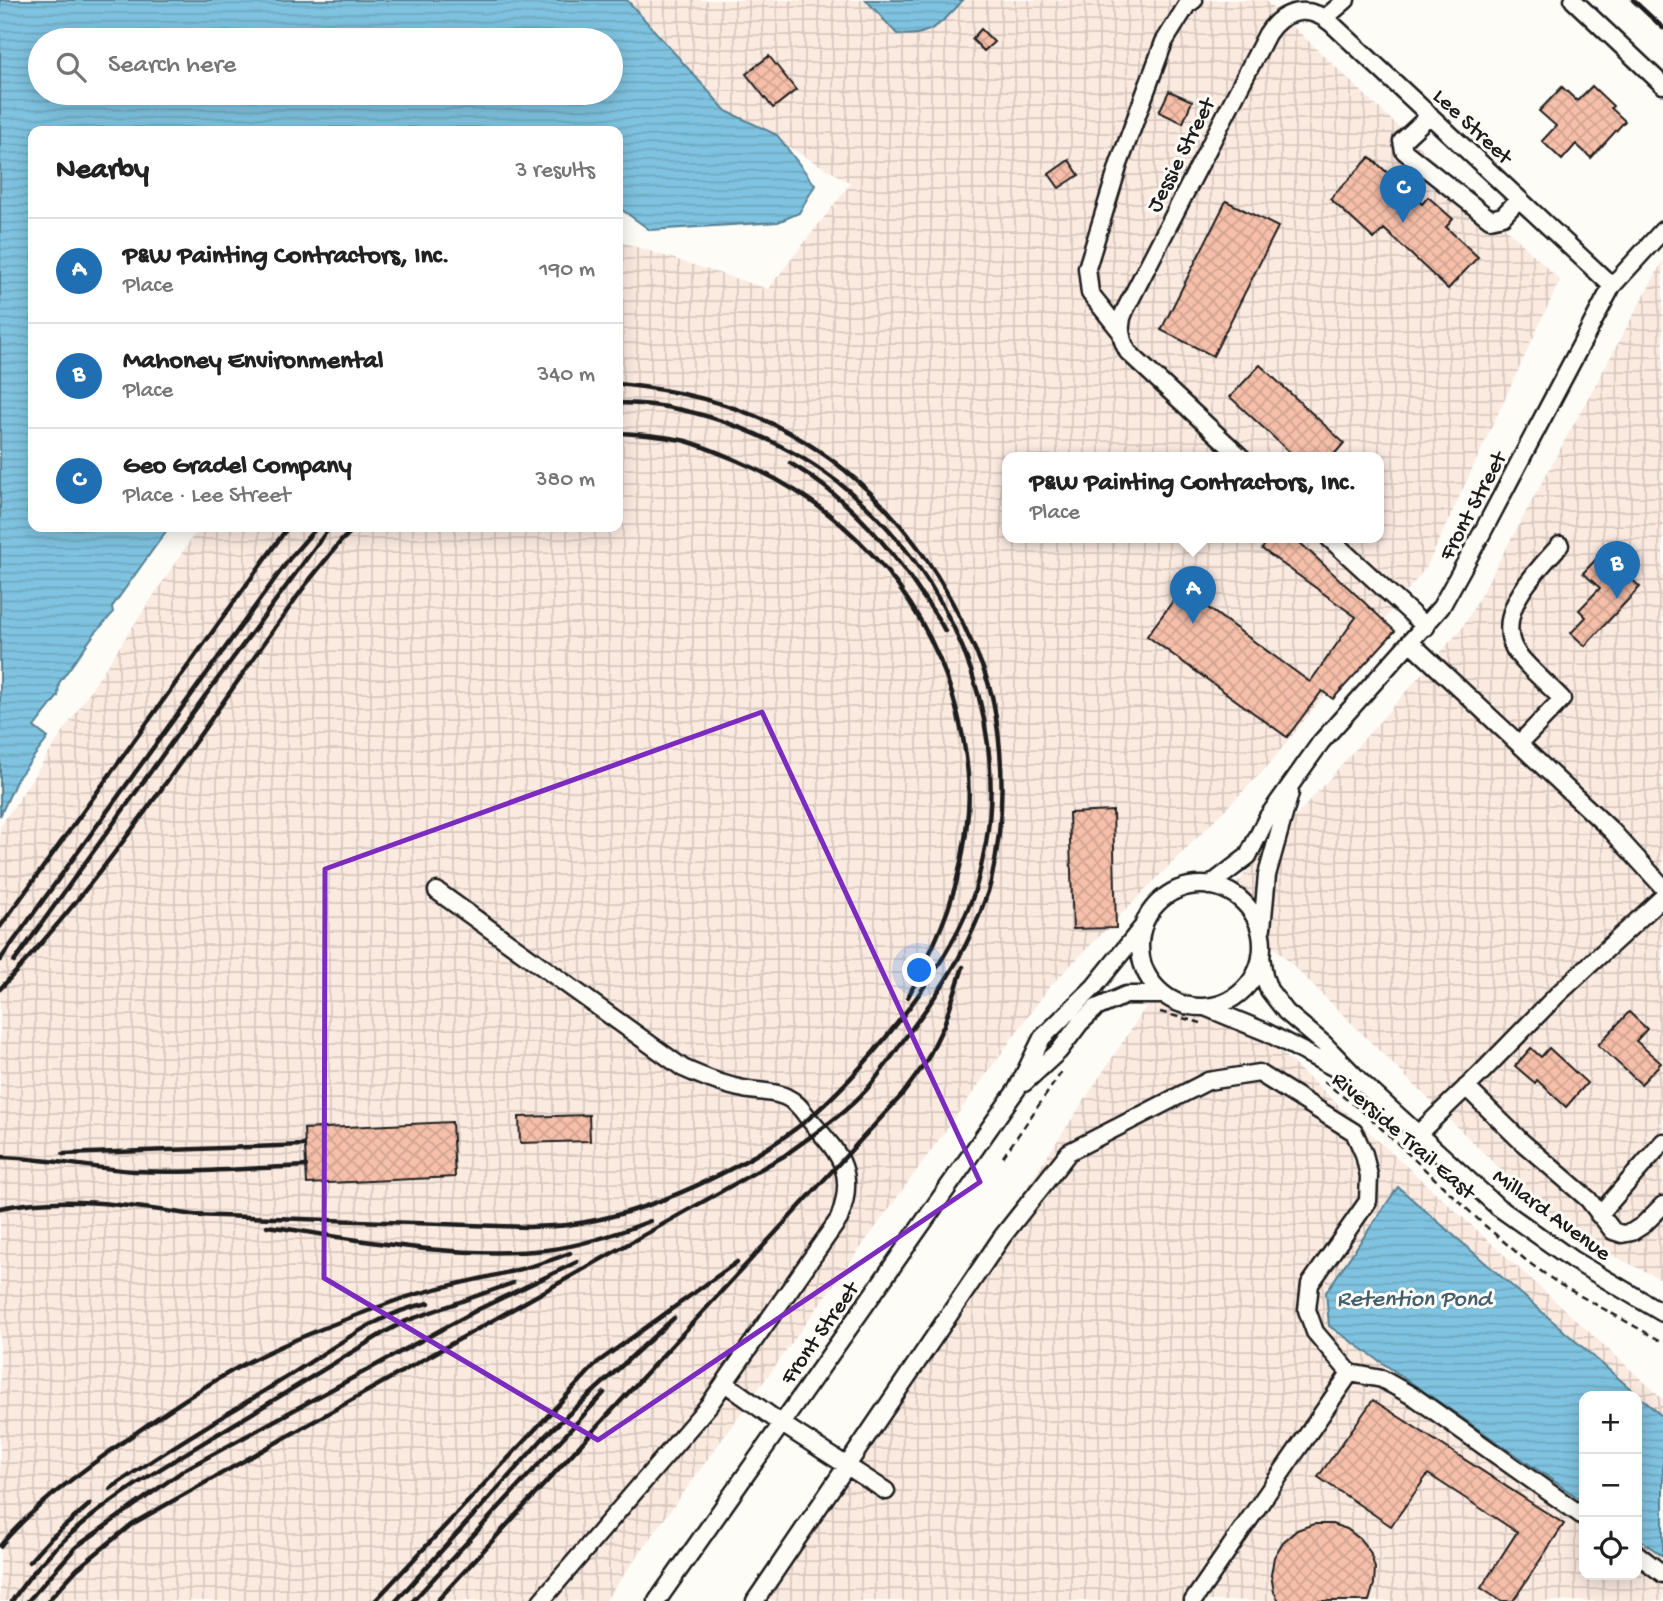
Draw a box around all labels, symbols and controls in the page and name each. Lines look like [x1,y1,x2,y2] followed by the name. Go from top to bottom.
[28,28,623,105] search box
[52,48,90,86] icon: search
[108,51,236,82] text: Search here
[1426,84,1518,172] street label: Lee Street
[1142,93,1223,217] street label: Jessie Street
[56,154,149,189] text: Nearby
[515,158,595,185] text: 3 results
[1380,165,1426,223] pin: C
[123,242,450,273] text: P&W Painting Contractors, Inc.
[72,257,86,284] text: A
[539,257,595,284] text: 190 m
[123,273,173,300] text: Place
[123,347,383,378] text: Mahoney Environmental
[73,362,85,389] text: B
[537,362,595,389] text: 340 m
[123,378,173,405] text: Place
[1434,446,1515,566] street label: Front Street
[123,452,351,483] text: Geo Gradel Company
[1002,452,1384,543] popup
[73,467,85,494] text: C
[536,467,595,494] text: 380 m
[1030,469,1356,500] text: P&W Painting Contractors, Inc.
[123,483,290,510] text: Place · Lee Street
[1030,500,1080,527] text: Place
[1594,541,1640,599] pin: B
[1170,566,1216,624] pin: A
[902,953,936,987] your location
[1325,1067,1481,1207] street label: Riverside Trail East
[1486,1164,1616,1269] street label: Millard Avenue
[775,1276,867,1391] street label: Front Street
[1337,1286,1494,1315] water label: Retention Pond
[1579,1391,1642,1580] map controls
[1579,1391,1642,1454] button: +
[1579,1454,1642,1517] button: −
[1579,1517,1642,1580] button: locate

